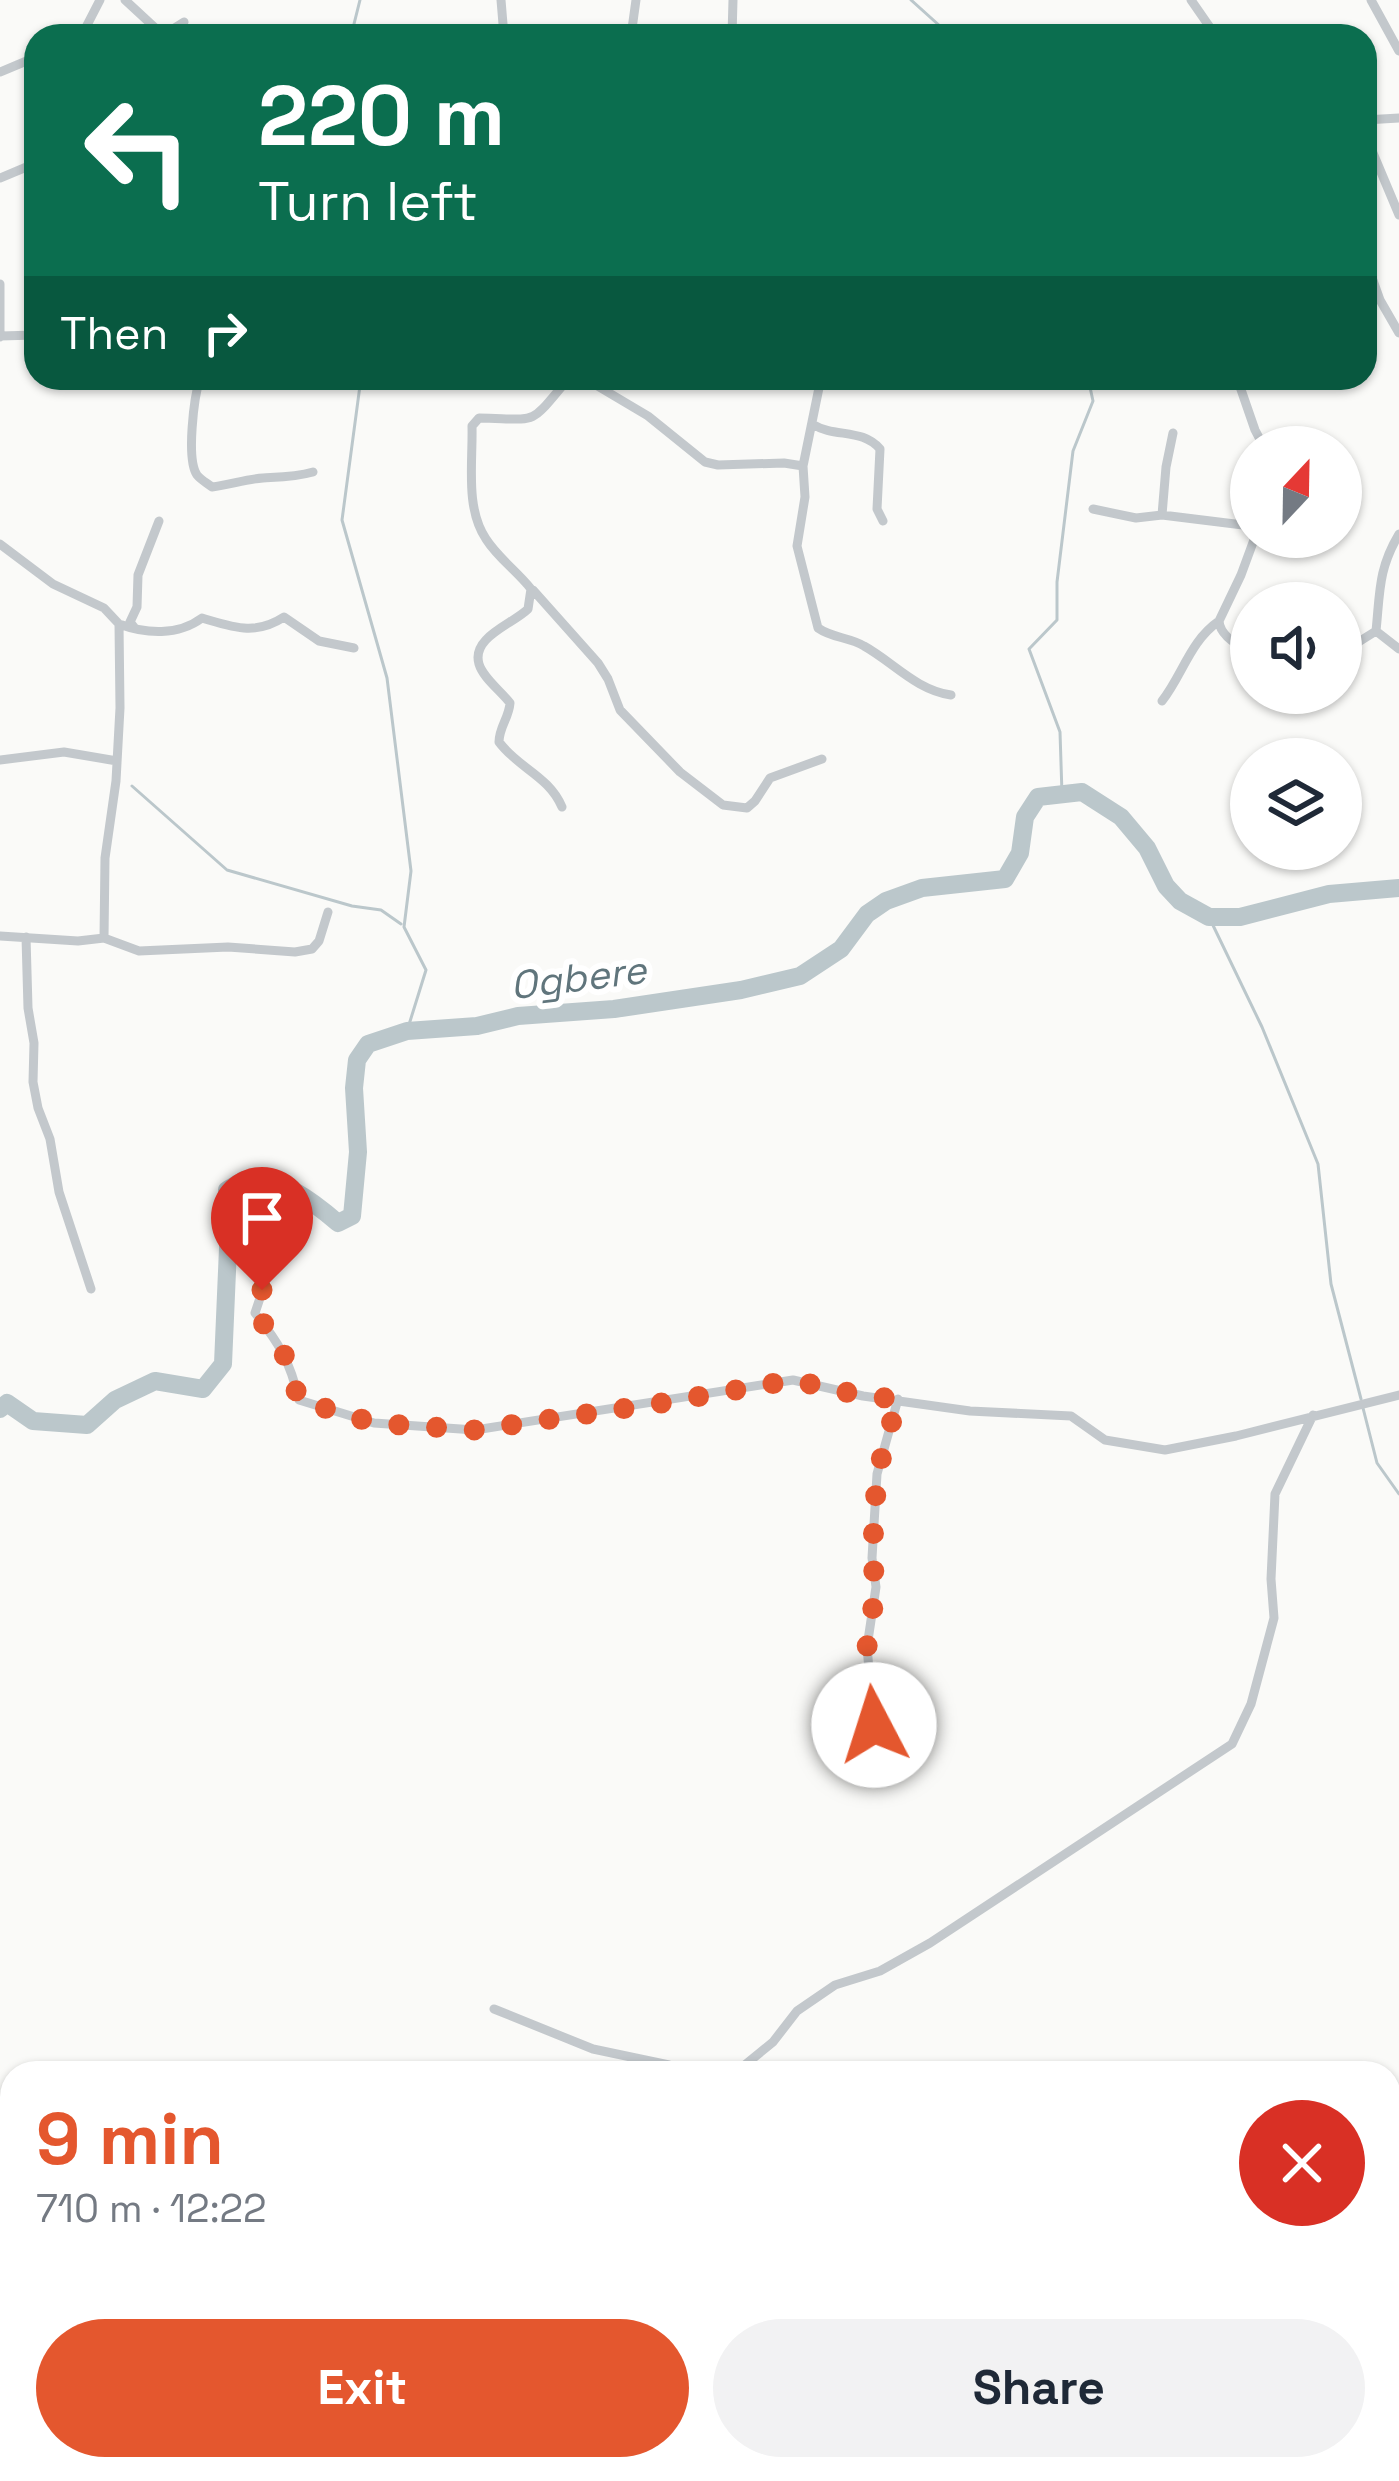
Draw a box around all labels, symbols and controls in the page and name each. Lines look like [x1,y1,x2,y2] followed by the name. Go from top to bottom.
[258,62,505,170] text: 220 m
[60,72,216,228] icon: left
[258,167,478,236] text: Turn left
[192,300,258,366] icon: right
[60,305,168,362] text: Then
[1230,426,1362,558] north arrow
[1230,426,1362,870] map controls
[1230,582,1362,714] button: sound
[1230,738,1362,870] button: layers
[507,945,651,1010] water label: Ogbere
[211,1167,313,1290] pin
[229,1185,295,1251] icon: arrive
[811,1662,937,1788] position arrow
[36,2093,224,2185] text: 9 min
[1239,2100,1365,2226] button: close
[36,2184,267,2233] text: 710 m · 12:22
[36,2319,689,2457] button: Exit
[713,2319,1365,2457] button: Share

